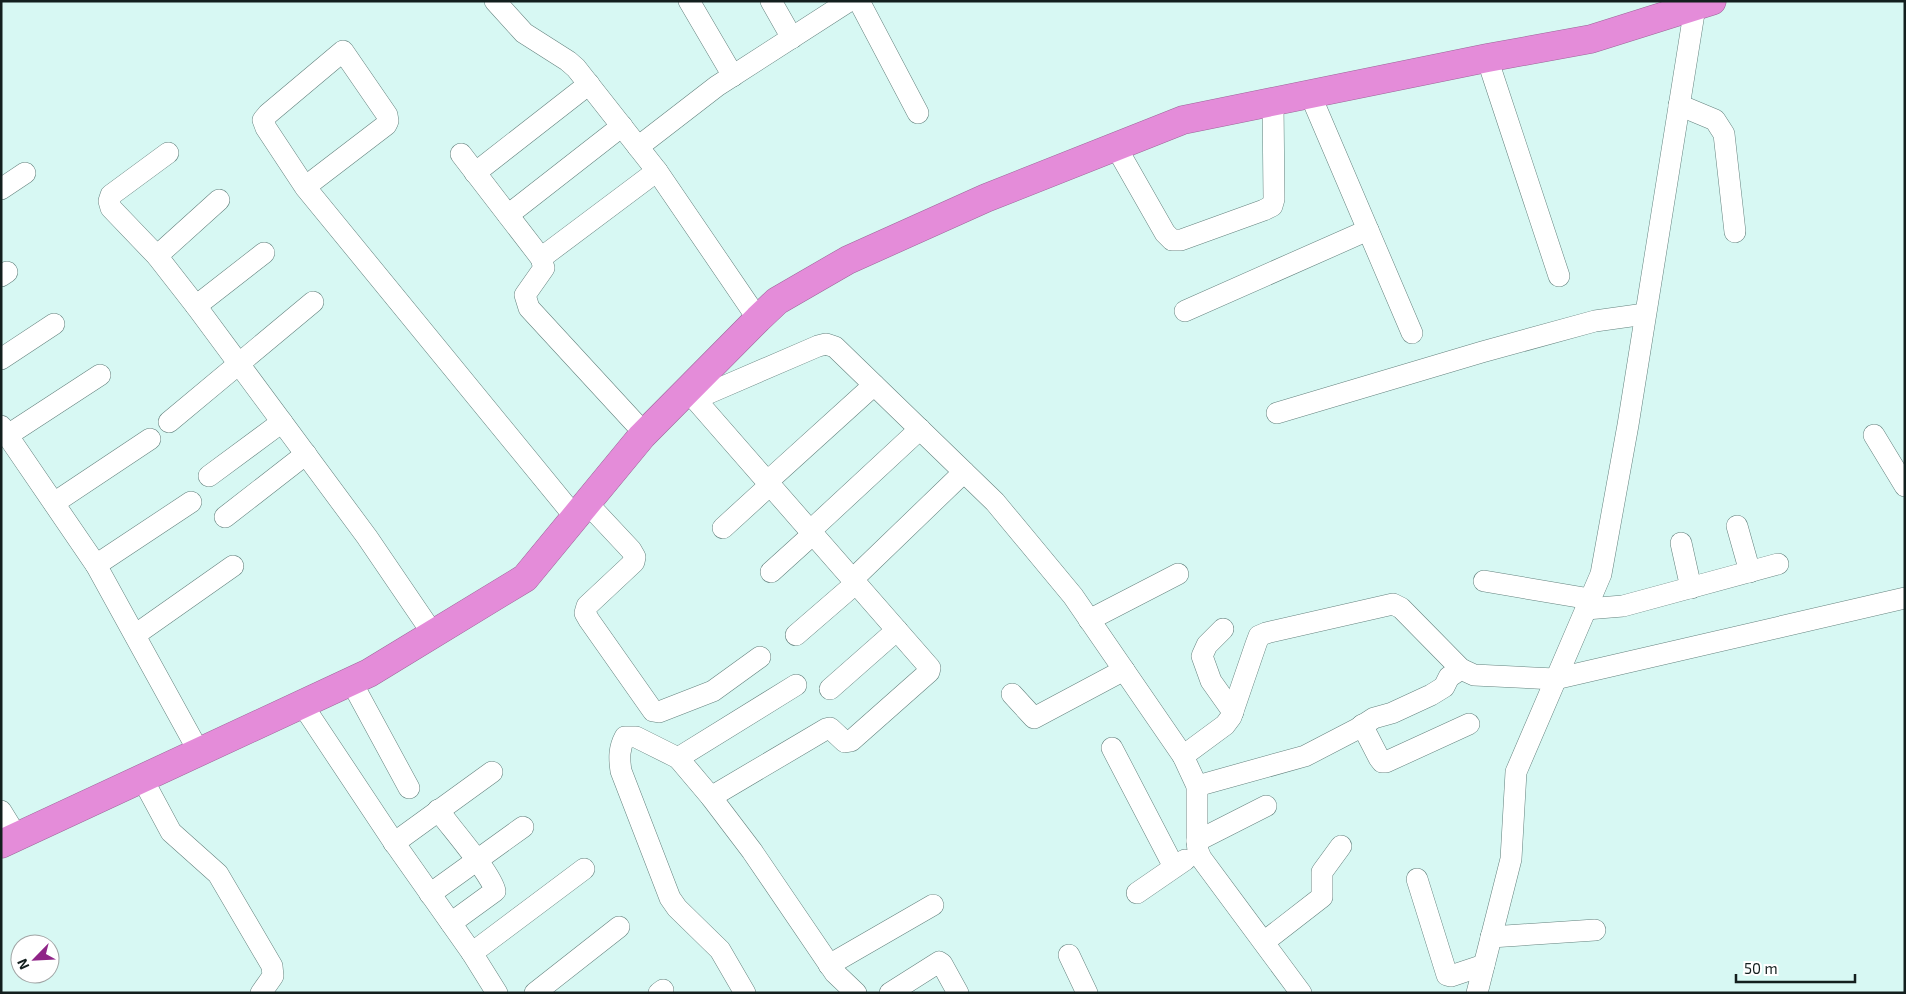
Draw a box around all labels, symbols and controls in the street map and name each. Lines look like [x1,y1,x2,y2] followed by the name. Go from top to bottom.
[10,934,60,984] north arrow
[1736,952,1855,984] scale bar
[13,956,32,973] text: N
[1744,959,1778,977] text: 50 m

